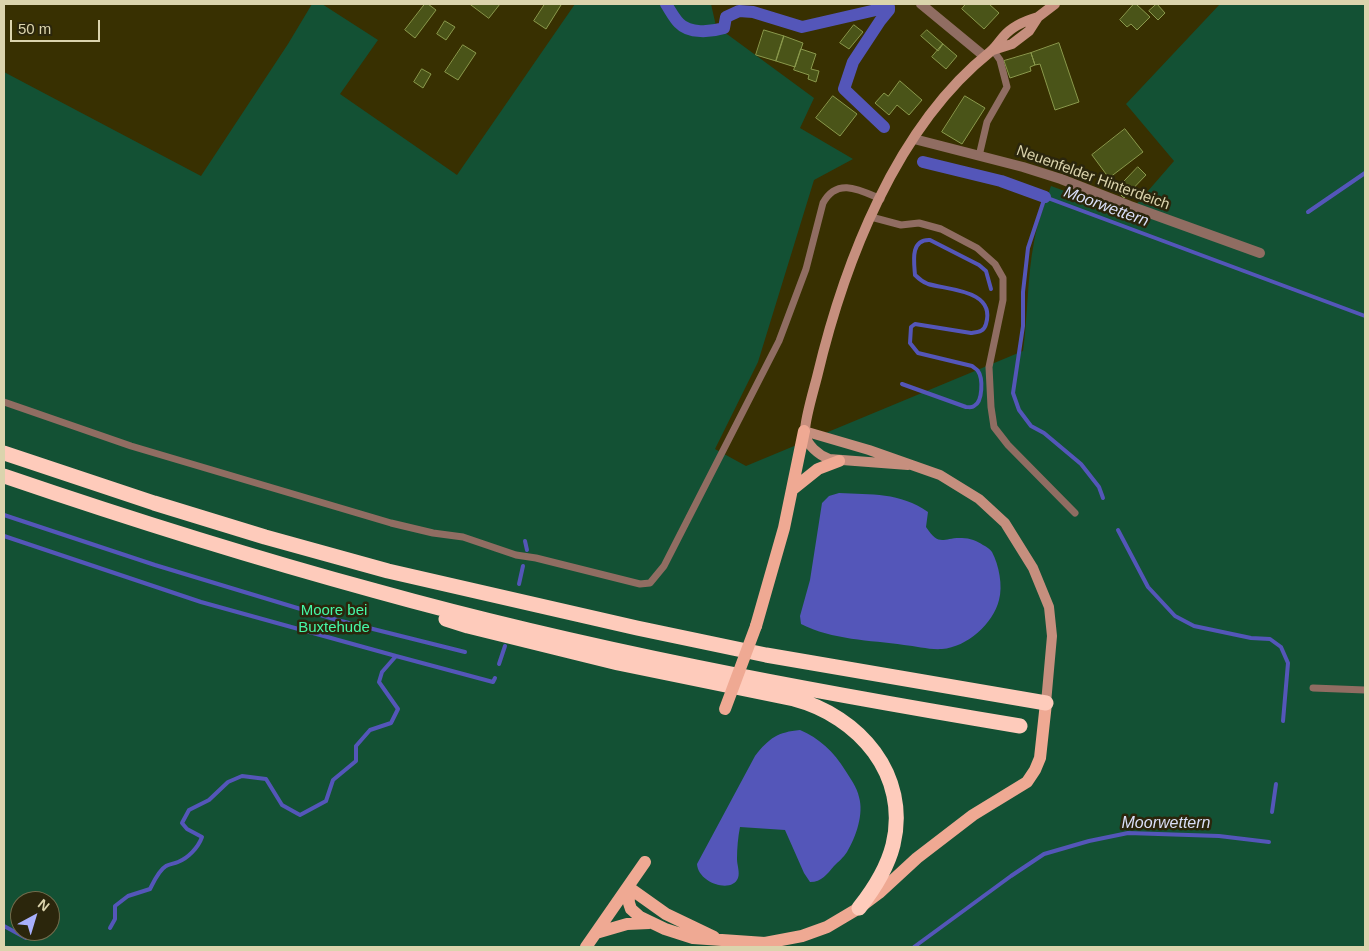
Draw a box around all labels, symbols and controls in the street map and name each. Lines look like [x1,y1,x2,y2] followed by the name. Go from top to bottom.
[12,10,102,42] scale bar
[18,20,51,37] text: 50 m
[1014,142,1172,214] street label: Neuenfelder Hinterdeich
[1061,183,1151,231] water label: Moorwettern
[298,602,370,637] park label: Moore bei Buxtehude
[1122,814,1210,834] water label: Moorwettern
[10,891,60,941] north arrow
[35,896,53,915] text: N

